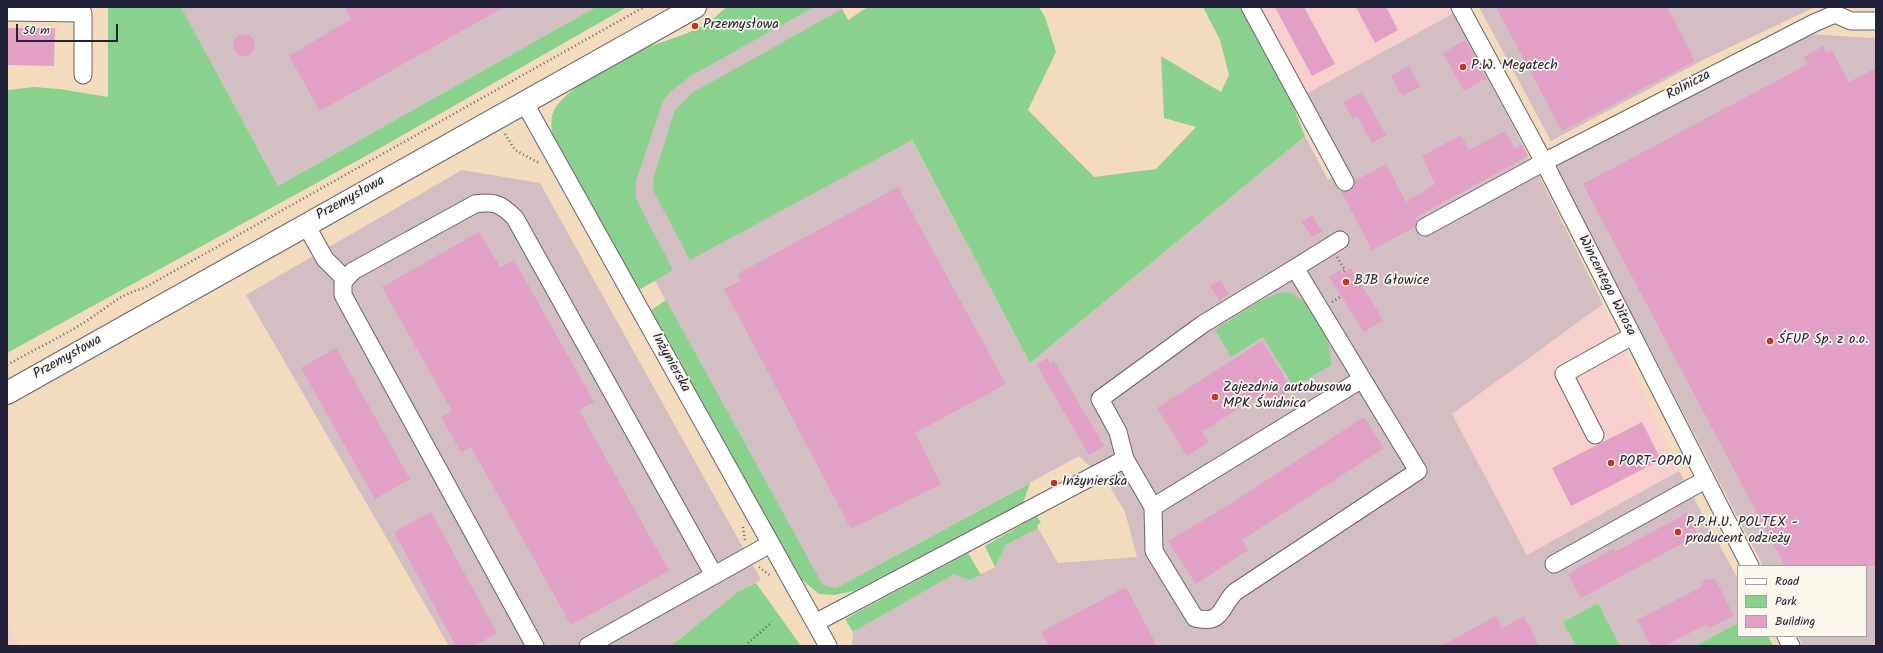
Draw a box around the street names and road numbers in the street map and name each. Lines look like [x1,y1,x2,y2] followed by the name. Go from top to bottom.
[1664,67,1714,105] street label: Rolnicza
[314,173,388,225] street label: Przemysłowa
[1573,233,1639,339] street label: Wincentego Witosa
[647,330,693,396] street label: Inżynierska
[31,332,105,384] street label: Przemysłowa

